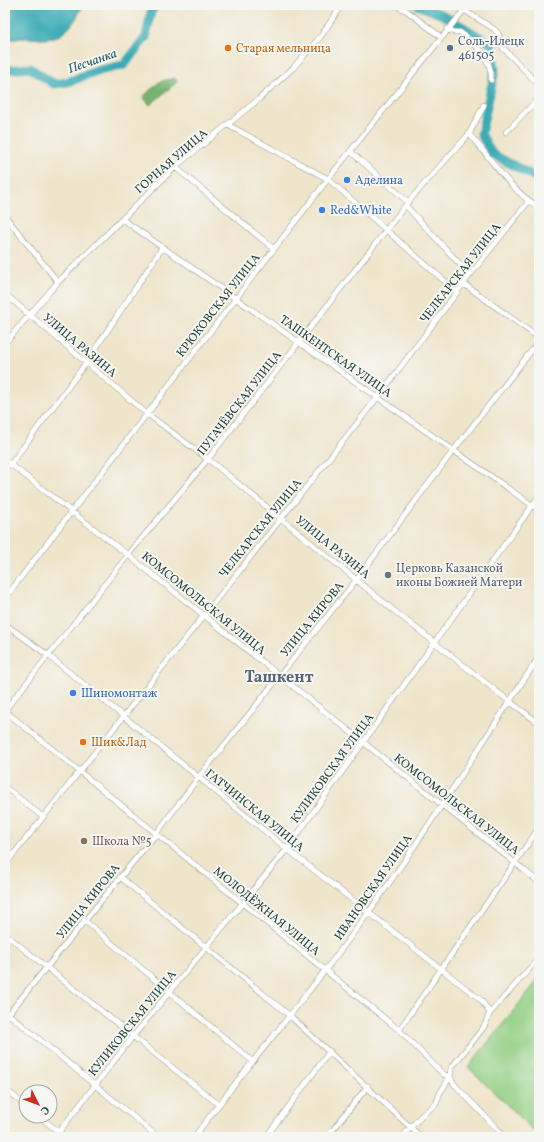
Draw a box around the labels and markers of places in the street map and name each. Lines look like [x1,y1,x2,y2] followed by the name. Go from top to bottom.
[458,34,525,64] place label: Соль-Илецк 461505
[236,41,331,57] place label: Старая мельница
[223,43,233,53] marker: Старая мельница
[445,43,455,53] marker: Соль-Илецк 461505
[355,173,403,189] place label: Аделина
[342,175,352,185] marker: Аделина
[330,203,392,219] place label: Red&White
[317,205,327,215] marker: Red&White
[396,561,522,591] place label: Церковь Казанской иконы Божией Матери
[383,570,393,580] marker: Церковь Казанской иконы Божией Матери
[81,686,158,702] place label: Шиномонтаж
[68,688,78,698] marker: Шиномонтаж
[91,735,147,751] place label: Шик&Лад
[78,737,88,747] marker: Шик&Лад
[92,834,152,850] place label: Школа №5
[79,836,89,846] marker: Школа №5

